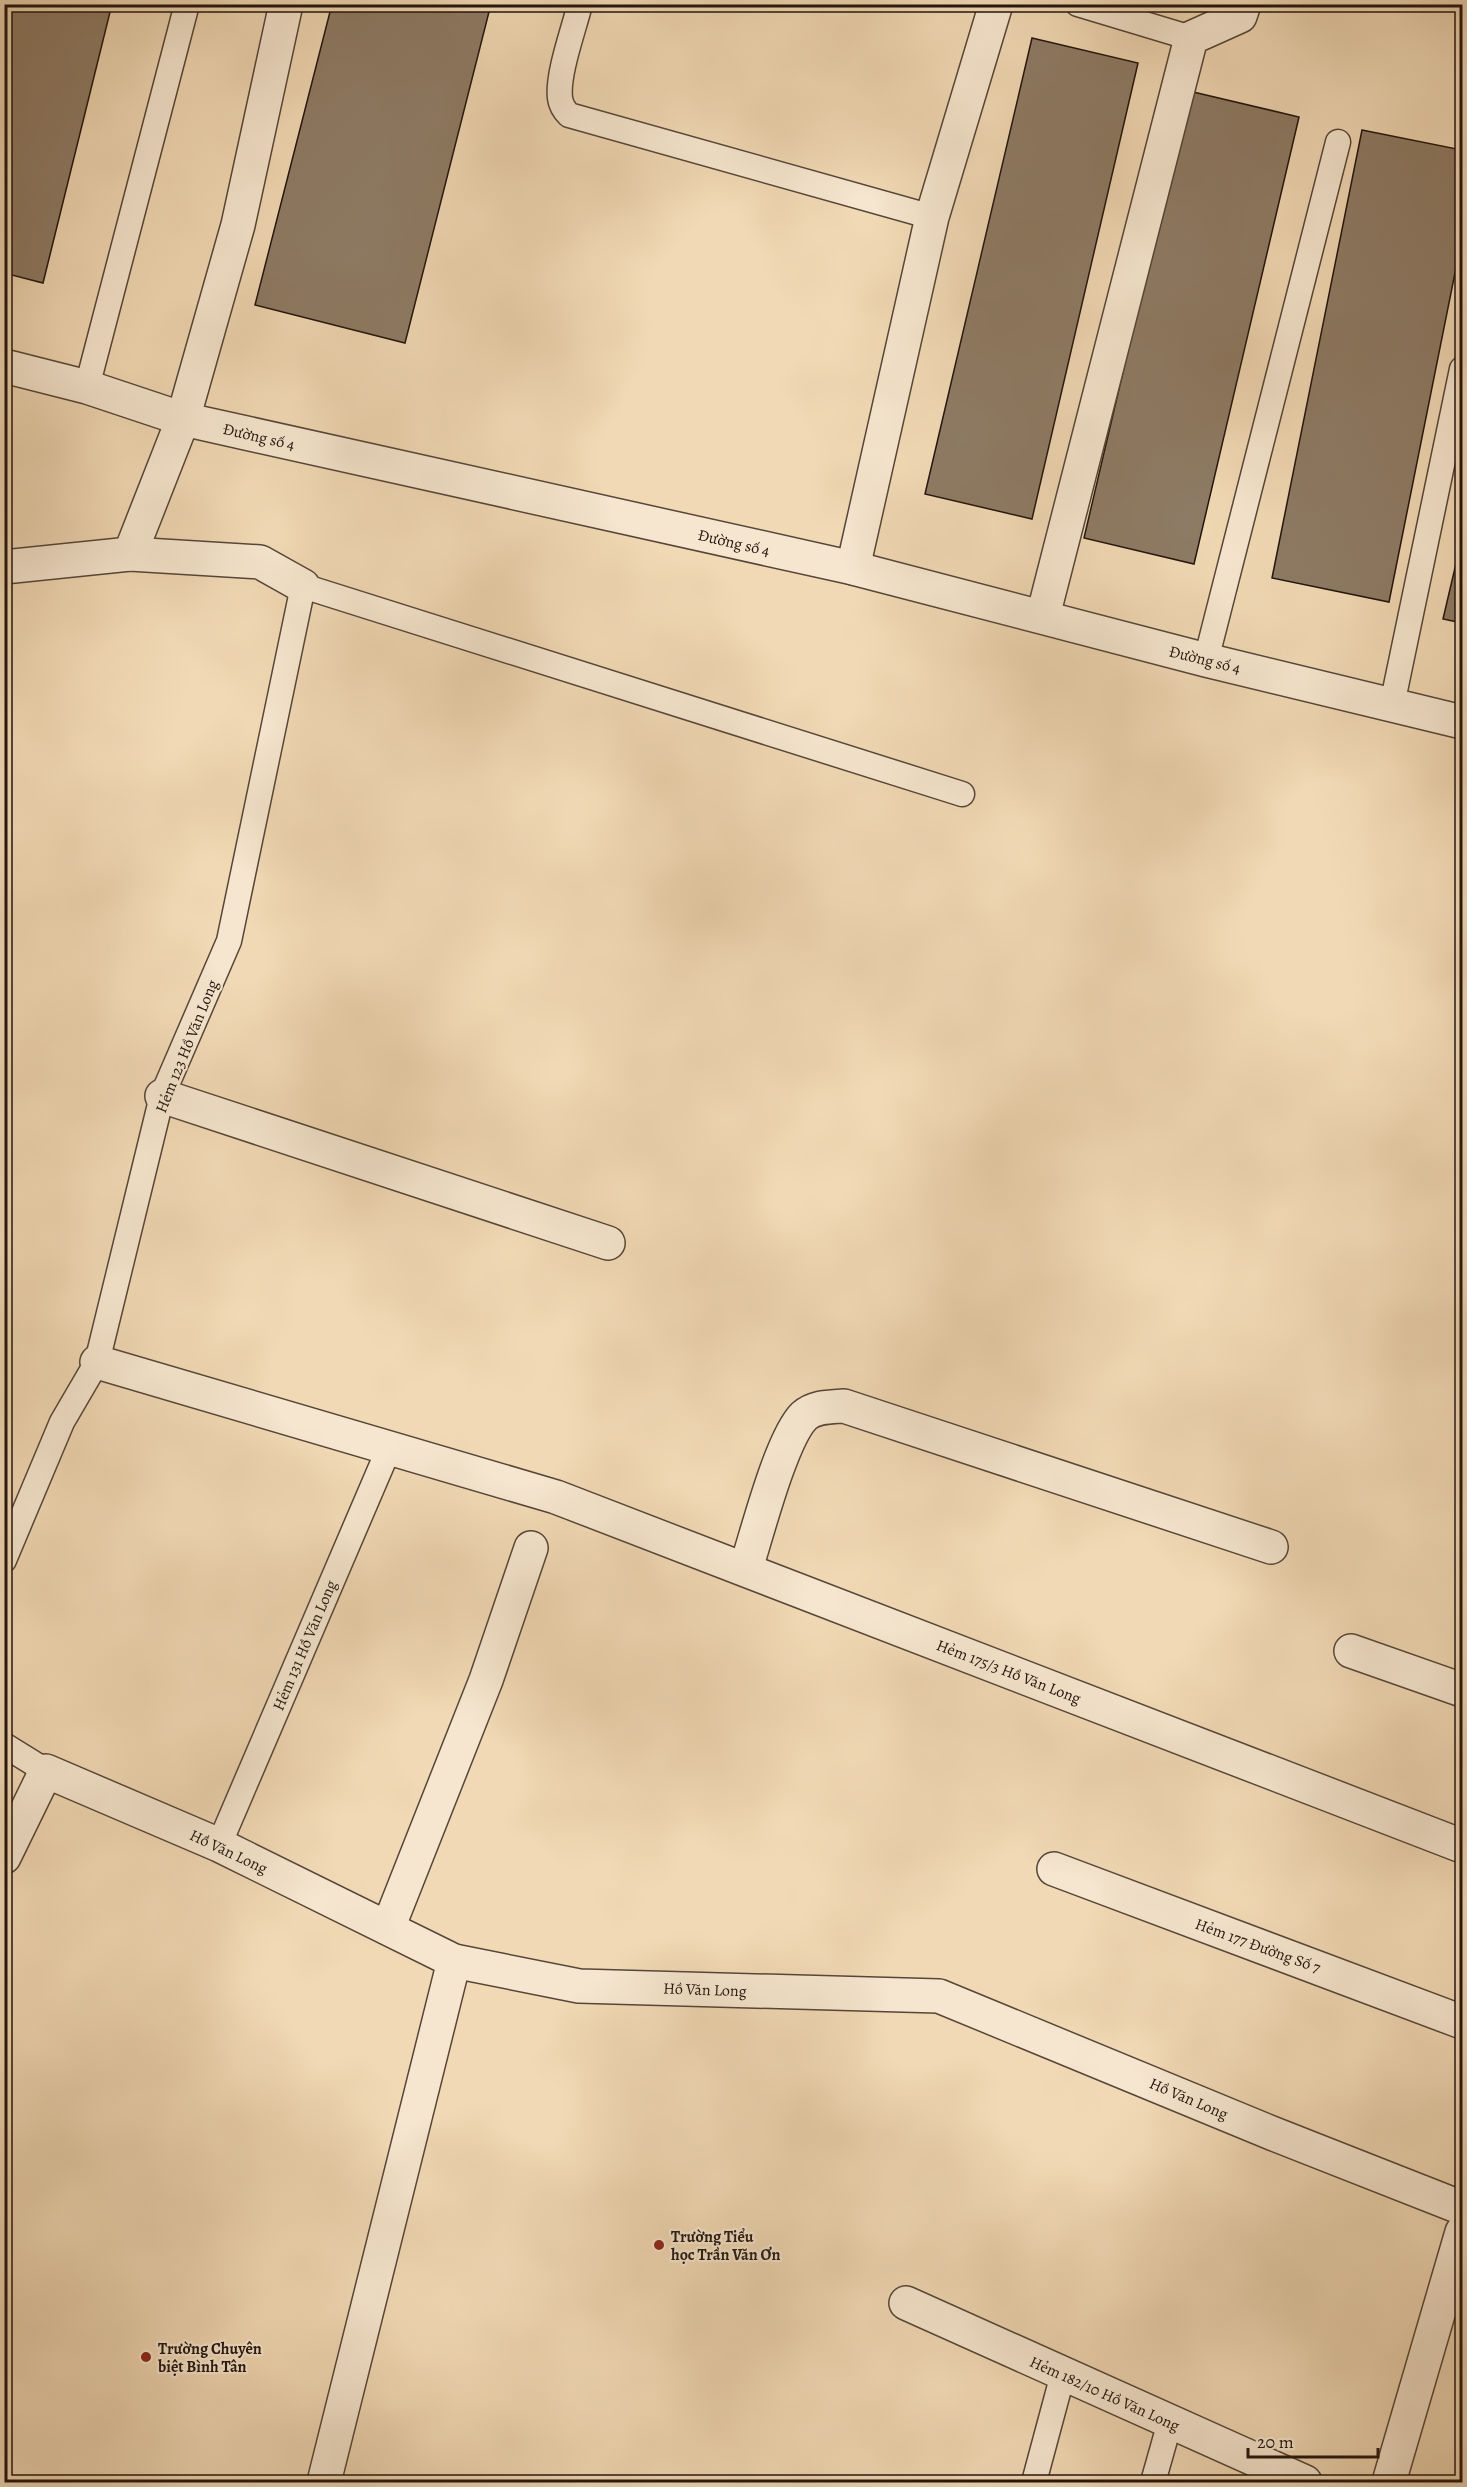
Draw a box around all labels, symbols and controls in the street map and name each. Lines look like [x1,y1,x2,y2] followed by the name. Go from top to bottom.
[221,418,297,456] street label: Đường số 4
[696,524,772,562] street label: Đường số 4
[1167,640,1243,680] street label: Đường số 4
[150,976,224,1116] street label: Hẻm 123 Hồ Văn Long
[267,1577,342,1714] street label: Hẻm 131 Hồ Văn Long
[933,1634,1084,1710] street label: Hẻm 175/3 Hồ Văn Long
[186,1824,271,1880] street label: Hồ Văn Long
[1192,1913,1324,1979] street label: Hẻm 177 Đường Số 7
[663,1978,747,2002] street label: Hồ Văn Long
[1146,2072,1231,2125] street label: Hồ Văn Long
[671,2226,780,2266] place label: Trường Tiểu học Trần Văn Ơn
[652,2238,666,2252] marker: Trường Tiểu học Trần Văn Ơn
[157,2338,262,2378] place label: Trường Chuyên biệt Bình Tân
[139,2350,153,2364] marker: Trường Chuyên biệt Bình Tân
[1026,2351,1183,2437] street label: Hẻm 182/10 Hồ Văn Long
[1248,2421,1378,2459] scale bar
[1257,2430,1294,2454] text: 20 m

